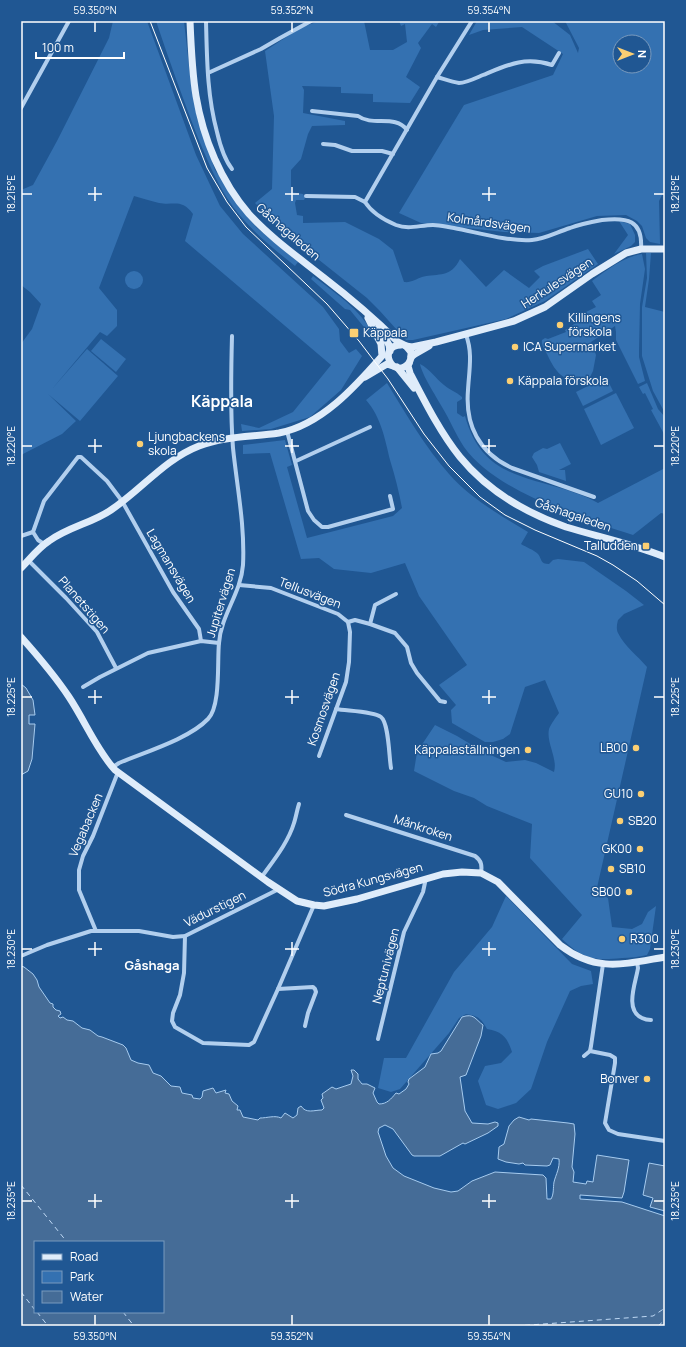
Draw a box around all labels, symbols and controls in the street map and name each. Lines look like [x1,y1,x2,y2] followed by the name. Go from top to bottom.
[73,3,117,17] text: 59.350°N
[271,3,313,17] text: 59.352°N
[468,3,511,17] text: 59.354°N
[36,34,124,60] scale bar
[612,34,652,74] north arrow
[42,39,74,56] text: 100 m
[635,50,650,58] text: N
[4,175,18,213] text: 18.215°E
[668,175,682,213] text: 18.215°E
[253,199,324,264] street label: Gåshagaleden
[446,208,532,237] street label: Kolmårdsvägen
[518,253,596,312] street label: Herkulesvägen
[568,309,621,340] place label: Killingens förskola
[555,320,565,330] marker: Killingens förskola
[363,324,407,341] place label: Käppala
[348,327,360,339] marker: Käppala
[523,338,616,355] place label: ICA Supermarket
[510,342,520,352] marker: ICA Supermarket
[518,372,608,389] place label: Käppala förskola
[505,376,515,386] marker: Käppala förskola
[191,390,253,412] district label: Käppala
[4,426,18,466] text: 18.220°E
[668,426,682,466] text: 18.220°E
[148,428,225,459] place label: Ljungbackens skola
[135,439,145,449] marker: Ljungbackens skola
[533,493,614,536] street label: Gåshagaleden
[143,526,200,606] street label: Lagmansvägen
[584,537,638,554] place label: Talludden
[641,541,651,551] marker: Talludden
[202,566,239,640] street label: Jupitervägen
[55,572,114,637] street label: Planetstigen
[277,573,344,612] street label: Tellusvägen
[303,670,344,748] street label: Kosmosvägen
[4,677,18,717] text: 18.225°E
[668,677,682,717] text: 18.225°E
[600,739,628,756] place label: LB00
[414,741,520,758] place label: Käppalaställningen
[631,743,641,753] marker: LB00
[523,745,533,755] marker: Käppalaställningen
[604,785,633,802] place label: GU10
[636,789,646,799] marker: GU10
[65,790,107,859] street label: Vegabacken
[392,810,455,845] street label: Månkroken
[628,812,657,829] place label: SB20
[615,816,625,826] marker: SB20
[602,840,632,857] place label: GK00
[635,844,645,854] marker: GK00
[321,858,425,901] street label: Södra Kungsvägen
[619,860,646,877] place label: SB10
[606,864,616,874] marker: SB10
[592,883,621,900] place label: SB00
[181,886,248,931] street label: Vädurstigen
[624,887,634,897] marker: SB00
[368,926,403,1006] street label: Neptunivägen
[4,929,18,969] text: 18.230°E
[668,929,682,969] text: 18.230°E
[630,930,659,947] place label: R300
[617,934,627,944] marker: R300
[124,956,180,974] district label: Gåshaga
[600,1070,640,1087] place label: Bonver
[642,1074,652,1084] marker: Bonver
[4,1181,18,1221] text: 18.235°E
[668,1181,682,1221] text: 18.235°E
[34,1241,164,1313] legend
[70,1248,98,1265] text: Road
[70,1268,95,1285] text: Park
[70,1288,104,1305] text: Water
[73,1329,117,1343] text: 59.350°N
[271,1329,313,1343] text: 59.352°N
[468,1329,511,1343] text: 59.354°N

